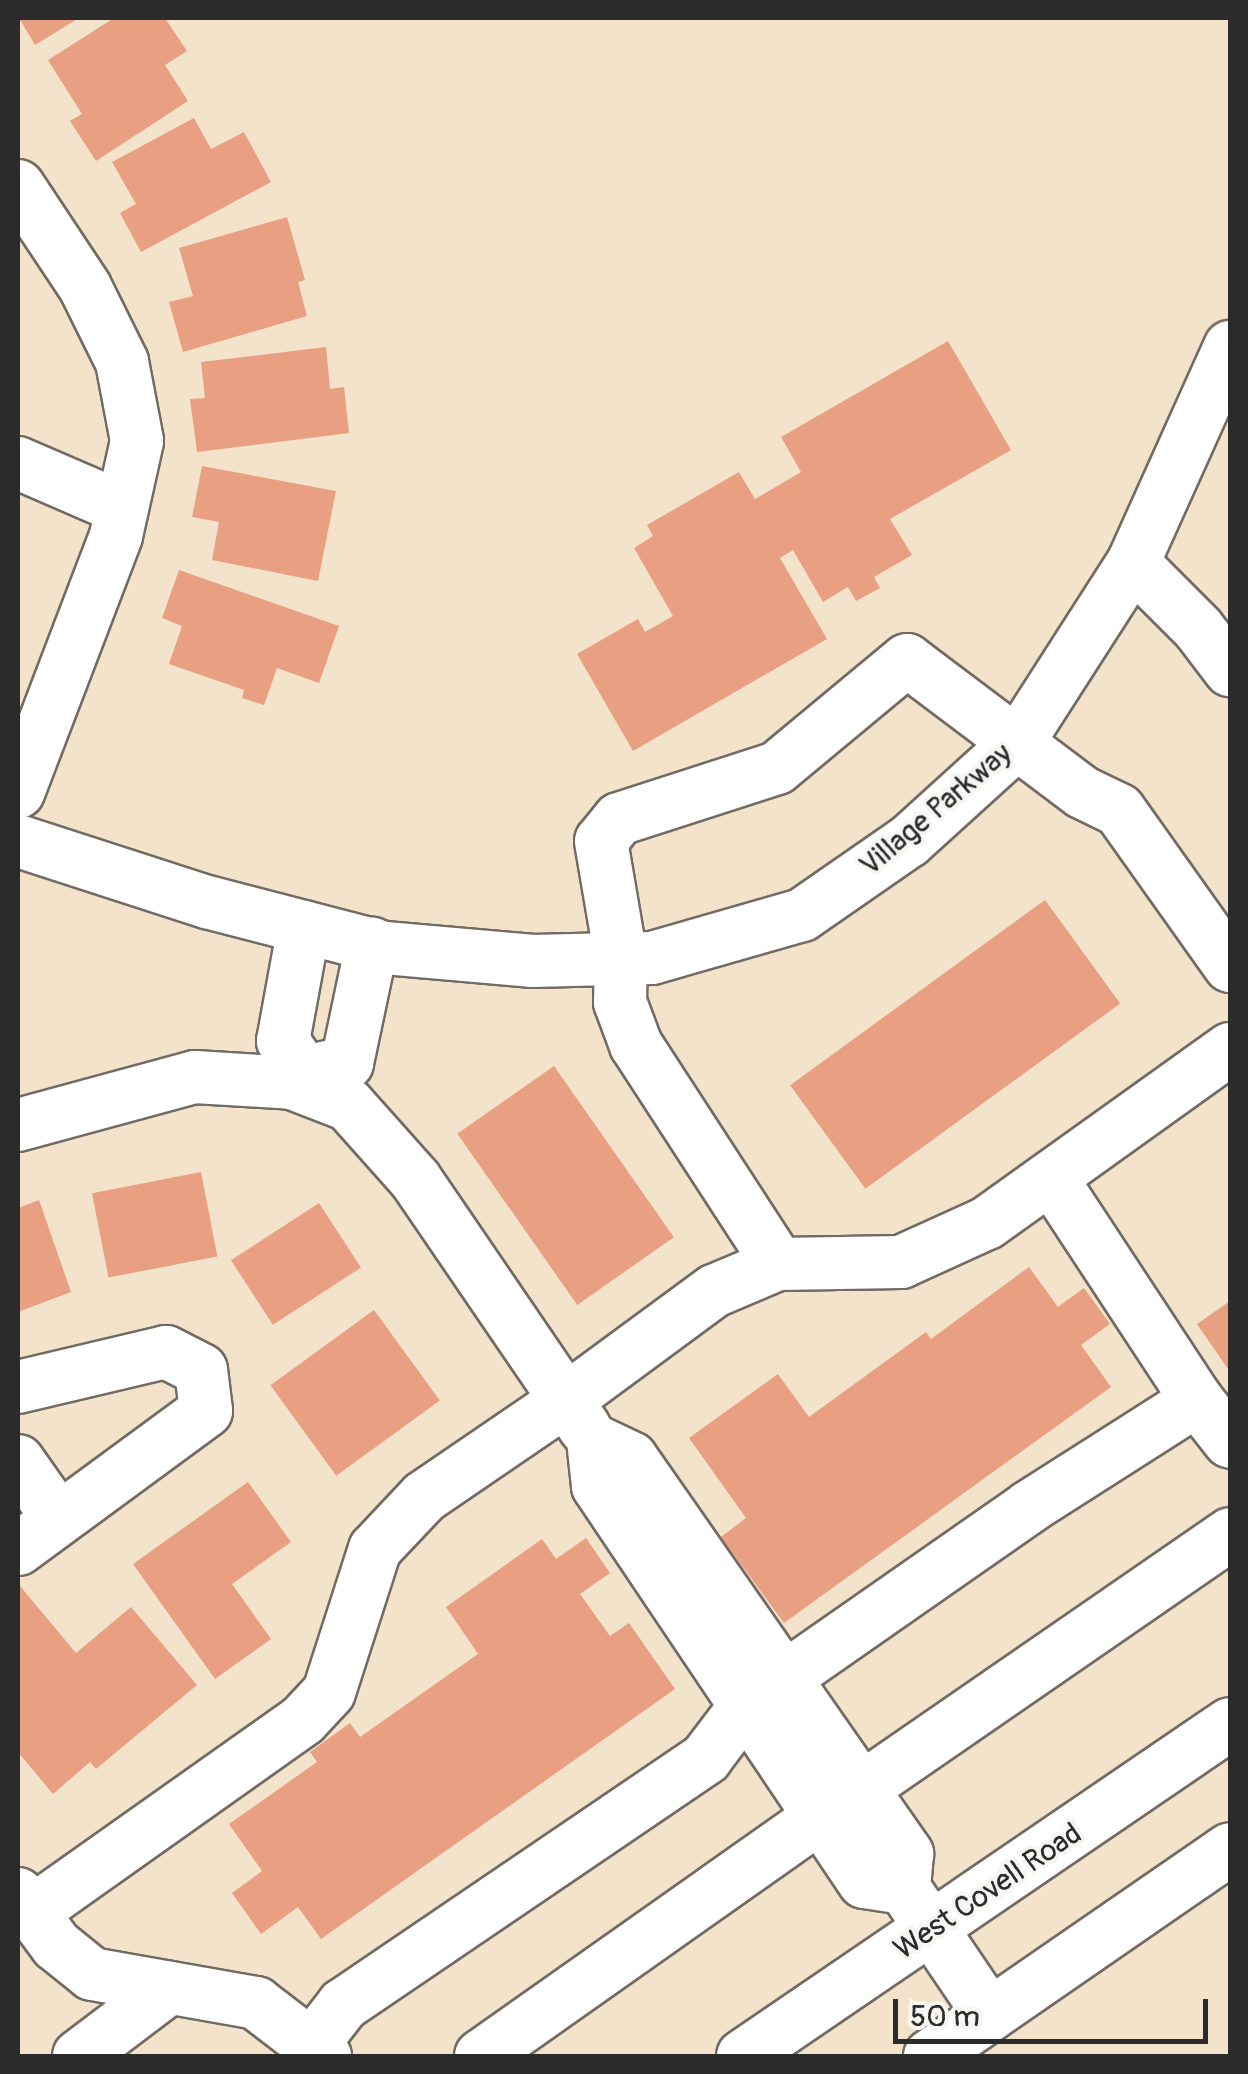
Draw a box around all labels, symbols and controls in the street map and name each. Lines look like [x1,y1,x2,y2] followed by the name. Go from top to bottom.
[853,736,1019,884] street label: Village Parkway
[887,1816,1089,1968] street label: West Covell Road
[898,1979,1213,2041] scale bar
[910,1998,980,2035] text: 50 m

